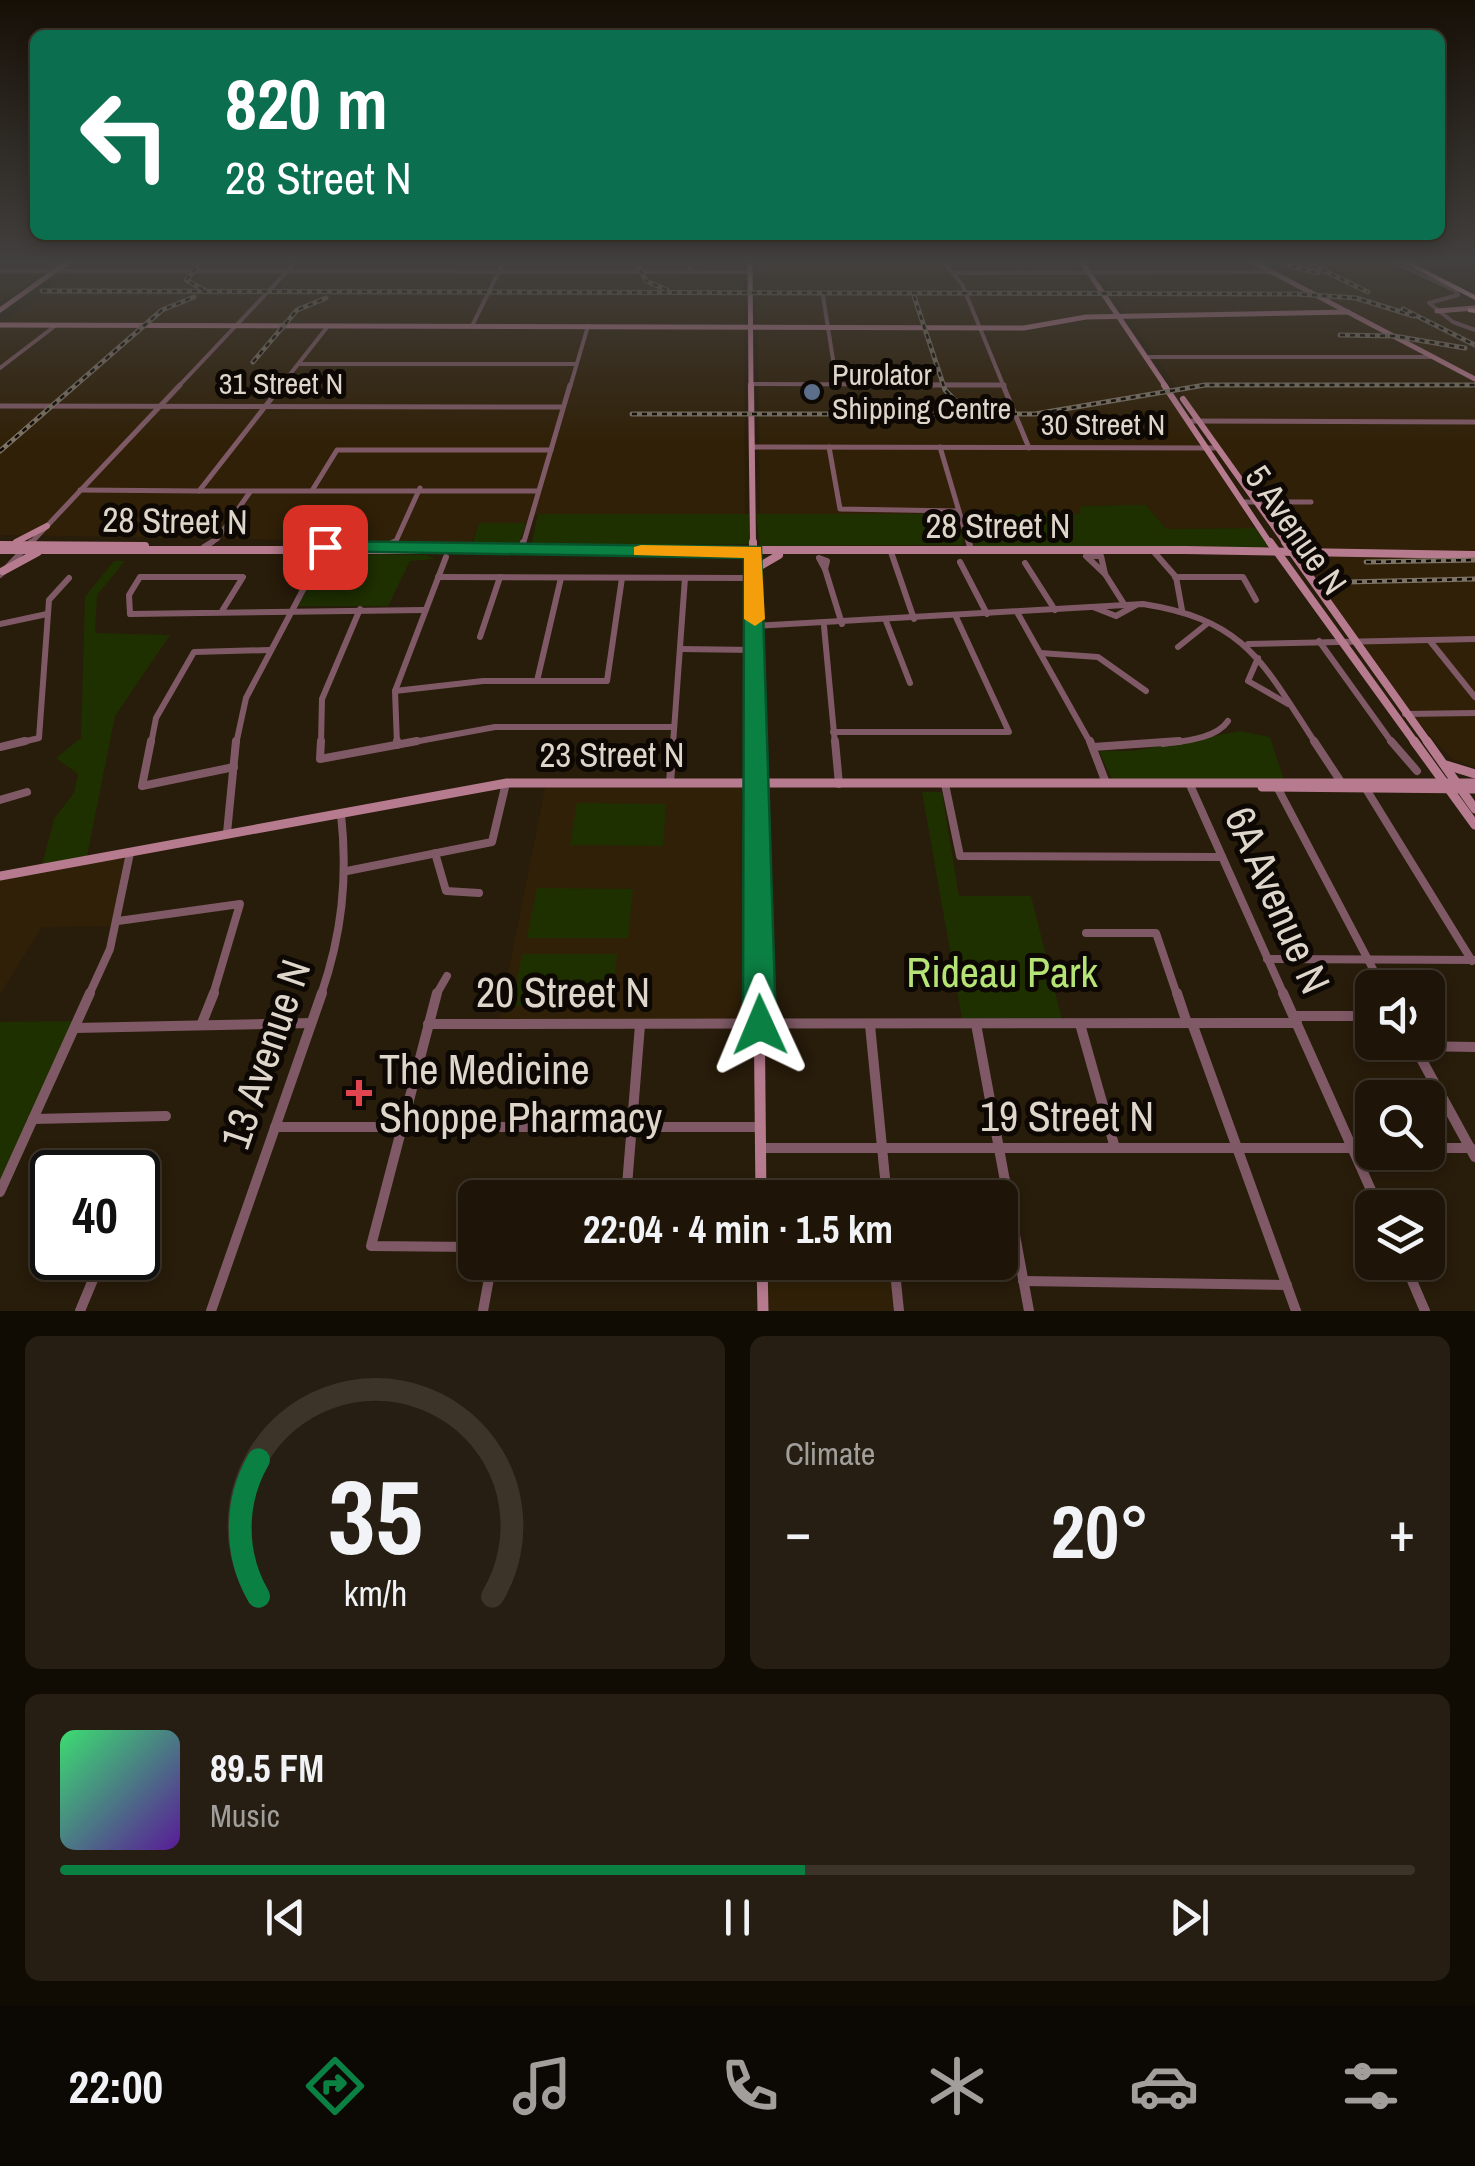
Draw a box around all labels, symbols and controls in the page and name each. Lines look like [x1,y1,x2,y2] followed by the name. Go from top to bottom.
[225,57,388,151] text: 820 m
[60,70,190,200] icon: left
[225,147,412,208] text: 28 Street N
[832,354,1011,428] place label: Purolator Shipping Centre
[219,363,343,403] street label: 31 Street N
[801,381,823,403] marker: Purolator Shipping Centre
[1041,404,1165,444] street label: 30 Street N
[1235,456,1358,604] street label: 5 Avenue N
[102,496,248,545] street label: 28 Street N
[925,502,1071,549] street label: 28 Street N
[283,505,368,590] pin
[298,520,353,575] icon: arrive
[539,731,685,778] street label: 23 Street N
[1212,798,1344,1002] street label: 6A Avenue N
[906,944,1098,1000] park label: Rideau Park
[207,952,323,1156] street label: 13 Avenue N
[476,964,650,1020] street label: 20 Street N
[1355,970,1445,1280] map controls
[1355,970,1445,1060] button: sound
[708,973,812,1077] position arrow
[379,1041,662,1145] place label: The Medicine Shoppe Pharmacy
[1355,1080,1445,1170] button: search
[348,1082,370,1104] marker: The Medicine Shoppe Pharmacy
[980,1088,1154,1144] street label: 19 Street N
[30,1150,160,1280] speed limit sign: 40
[1355,1190,1445,1280] button: layers
[583,1204,893,1255] text: 22:04 · 4 min · 1.5 km
[785,1432,875,1475] text: Climate
[328,1446,422,1586] text: 35
[1051,1480,1149,1581] text: 20°
[785,1494,811,1568] text: −
[1389,1494,1415,1568] text: +
[343,1569,407,1617] text: km/h
[210,1743,324,1794] text: 89.5 FM
[210,1794,280,1837] text: Music
[258,1890,313,1945] icon: previous
[710,1890,765,1945] icon: pause
[1162,1890,1217,1945] icon: next
[300,2051,370,2121] icon: directions
[507,2051,577,2121] icon: music
[715,2051,785,2121] icon: phone
[922,2051,992,2121] icon: climate
[1129,2051,1199,2121] icon: car
[1336,2051,1406,2121] icon: filters
[69,2056,163,2117] text: 22:00

